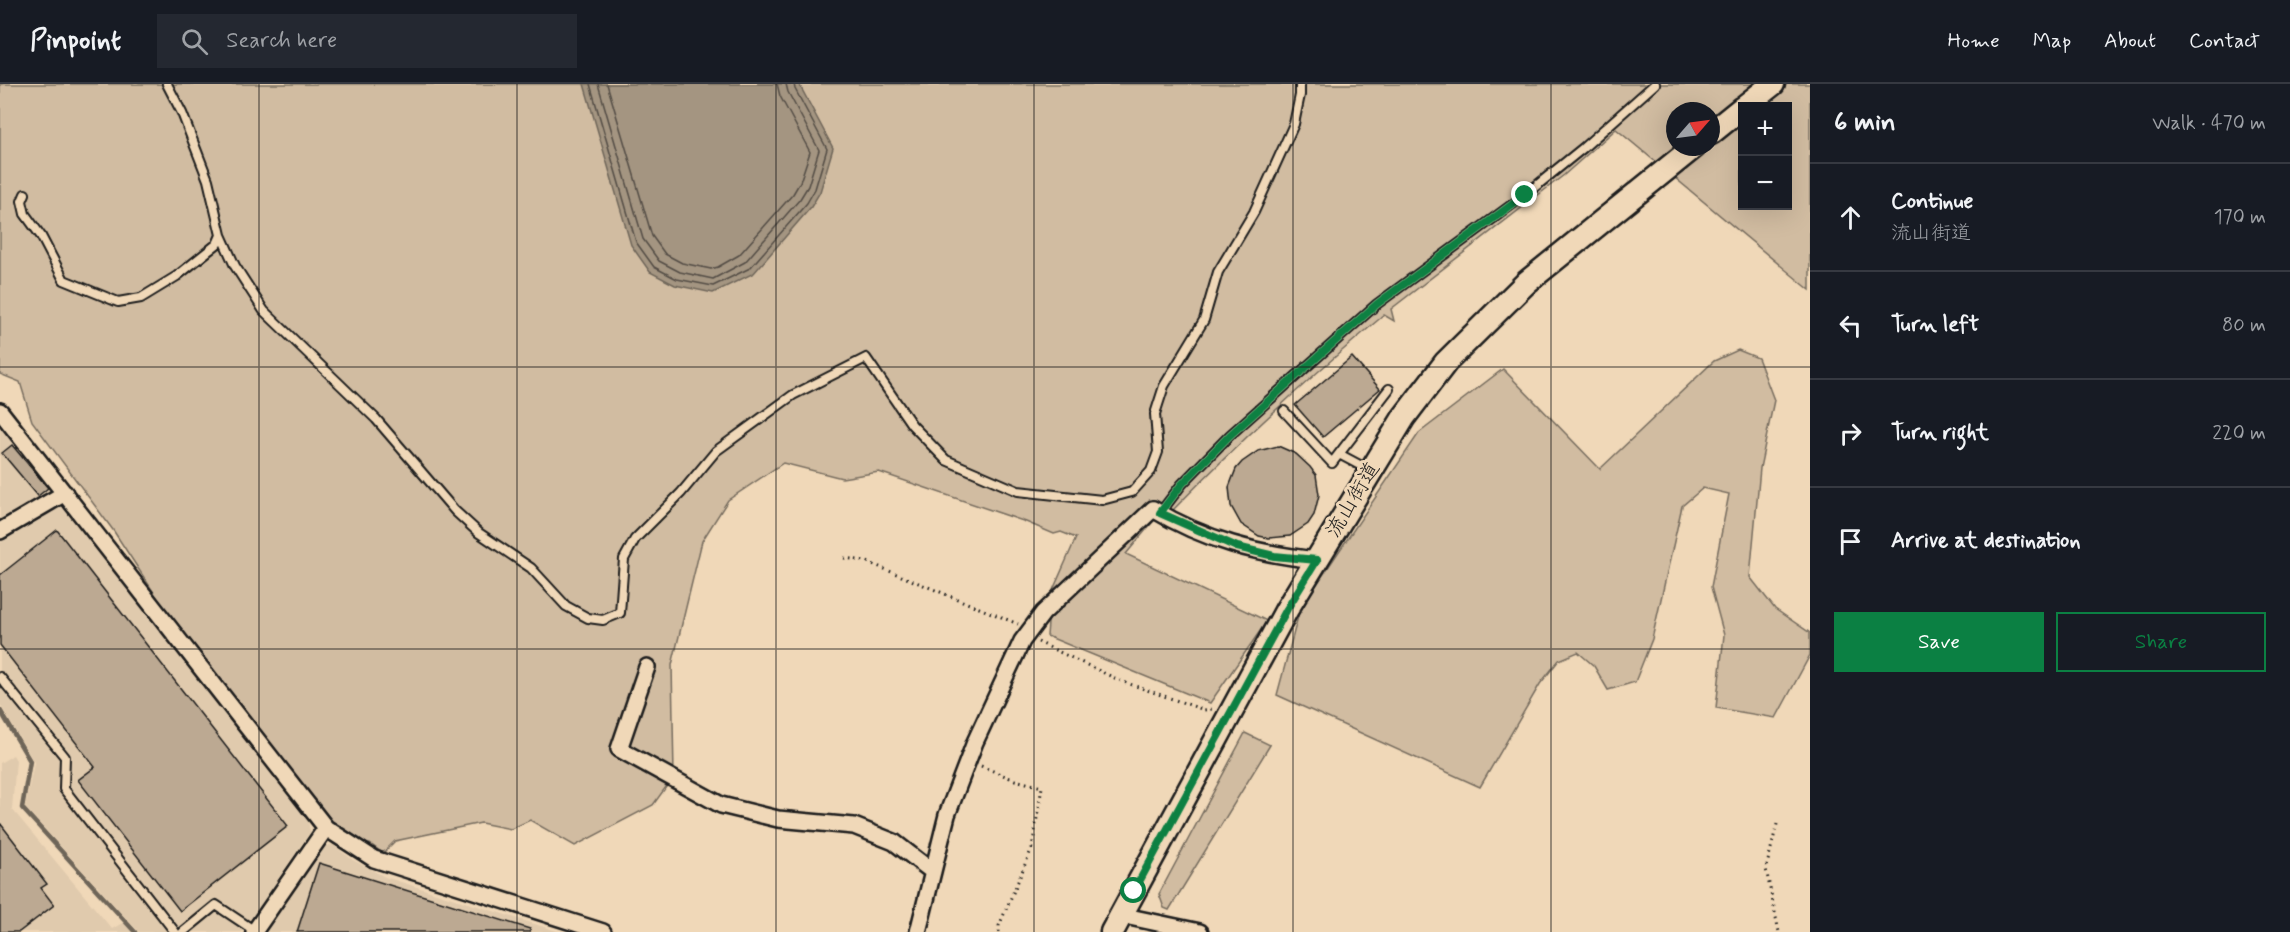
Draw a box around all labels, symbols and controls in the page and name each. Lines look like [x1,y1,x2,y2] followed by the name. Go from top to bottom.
[157,14,577,68] search box
[30,23,121,60] text: Pinpoint
[178,25,211,58] icon: search
[226,27,337,55] text: Search here
[1948,27,2000,55] text: Home
[2033,27,2071,55] text: Map
[2104,27,2156,55] text: About
[2189,27,2260,55] text: Contact
[1666,102,1720,156] north arrow
[1738,102,1792,210] map controls
[1738,102,1792,156] button: +
[1834,106,1896,140] text: 6 min
[2152,110,2266,137] text: Walk · 470 m
[1738,156,1792,210] button: −
[1511,181,1537,207] route end
[1891,188,1973,216] text: Continue
[1834,201,1867,234] icon: ahead
[2214,204,2266,231] text: 170 m
[1891,220,1971,247] text: 流山街道
[1834,309,1867,342] icon: left
[1891,311,1979,339] text: Turn left
[2222,312,2266,339] text: 80 m
[1834,417,1867,450] icon: right
[1891,419,1989,447] text: Turn right
[2212,420,2266,447] text: 220 m
[1319,457,1387,543] street label: 流山街道
[1834,525,1867,558] icon: arrive
[1891,527,2081,555] text: Arrive at destination
[1834,612,2044,672] button: Save
[2056,612,2266,672] button: Share
[1120,877,1146,903] route start

